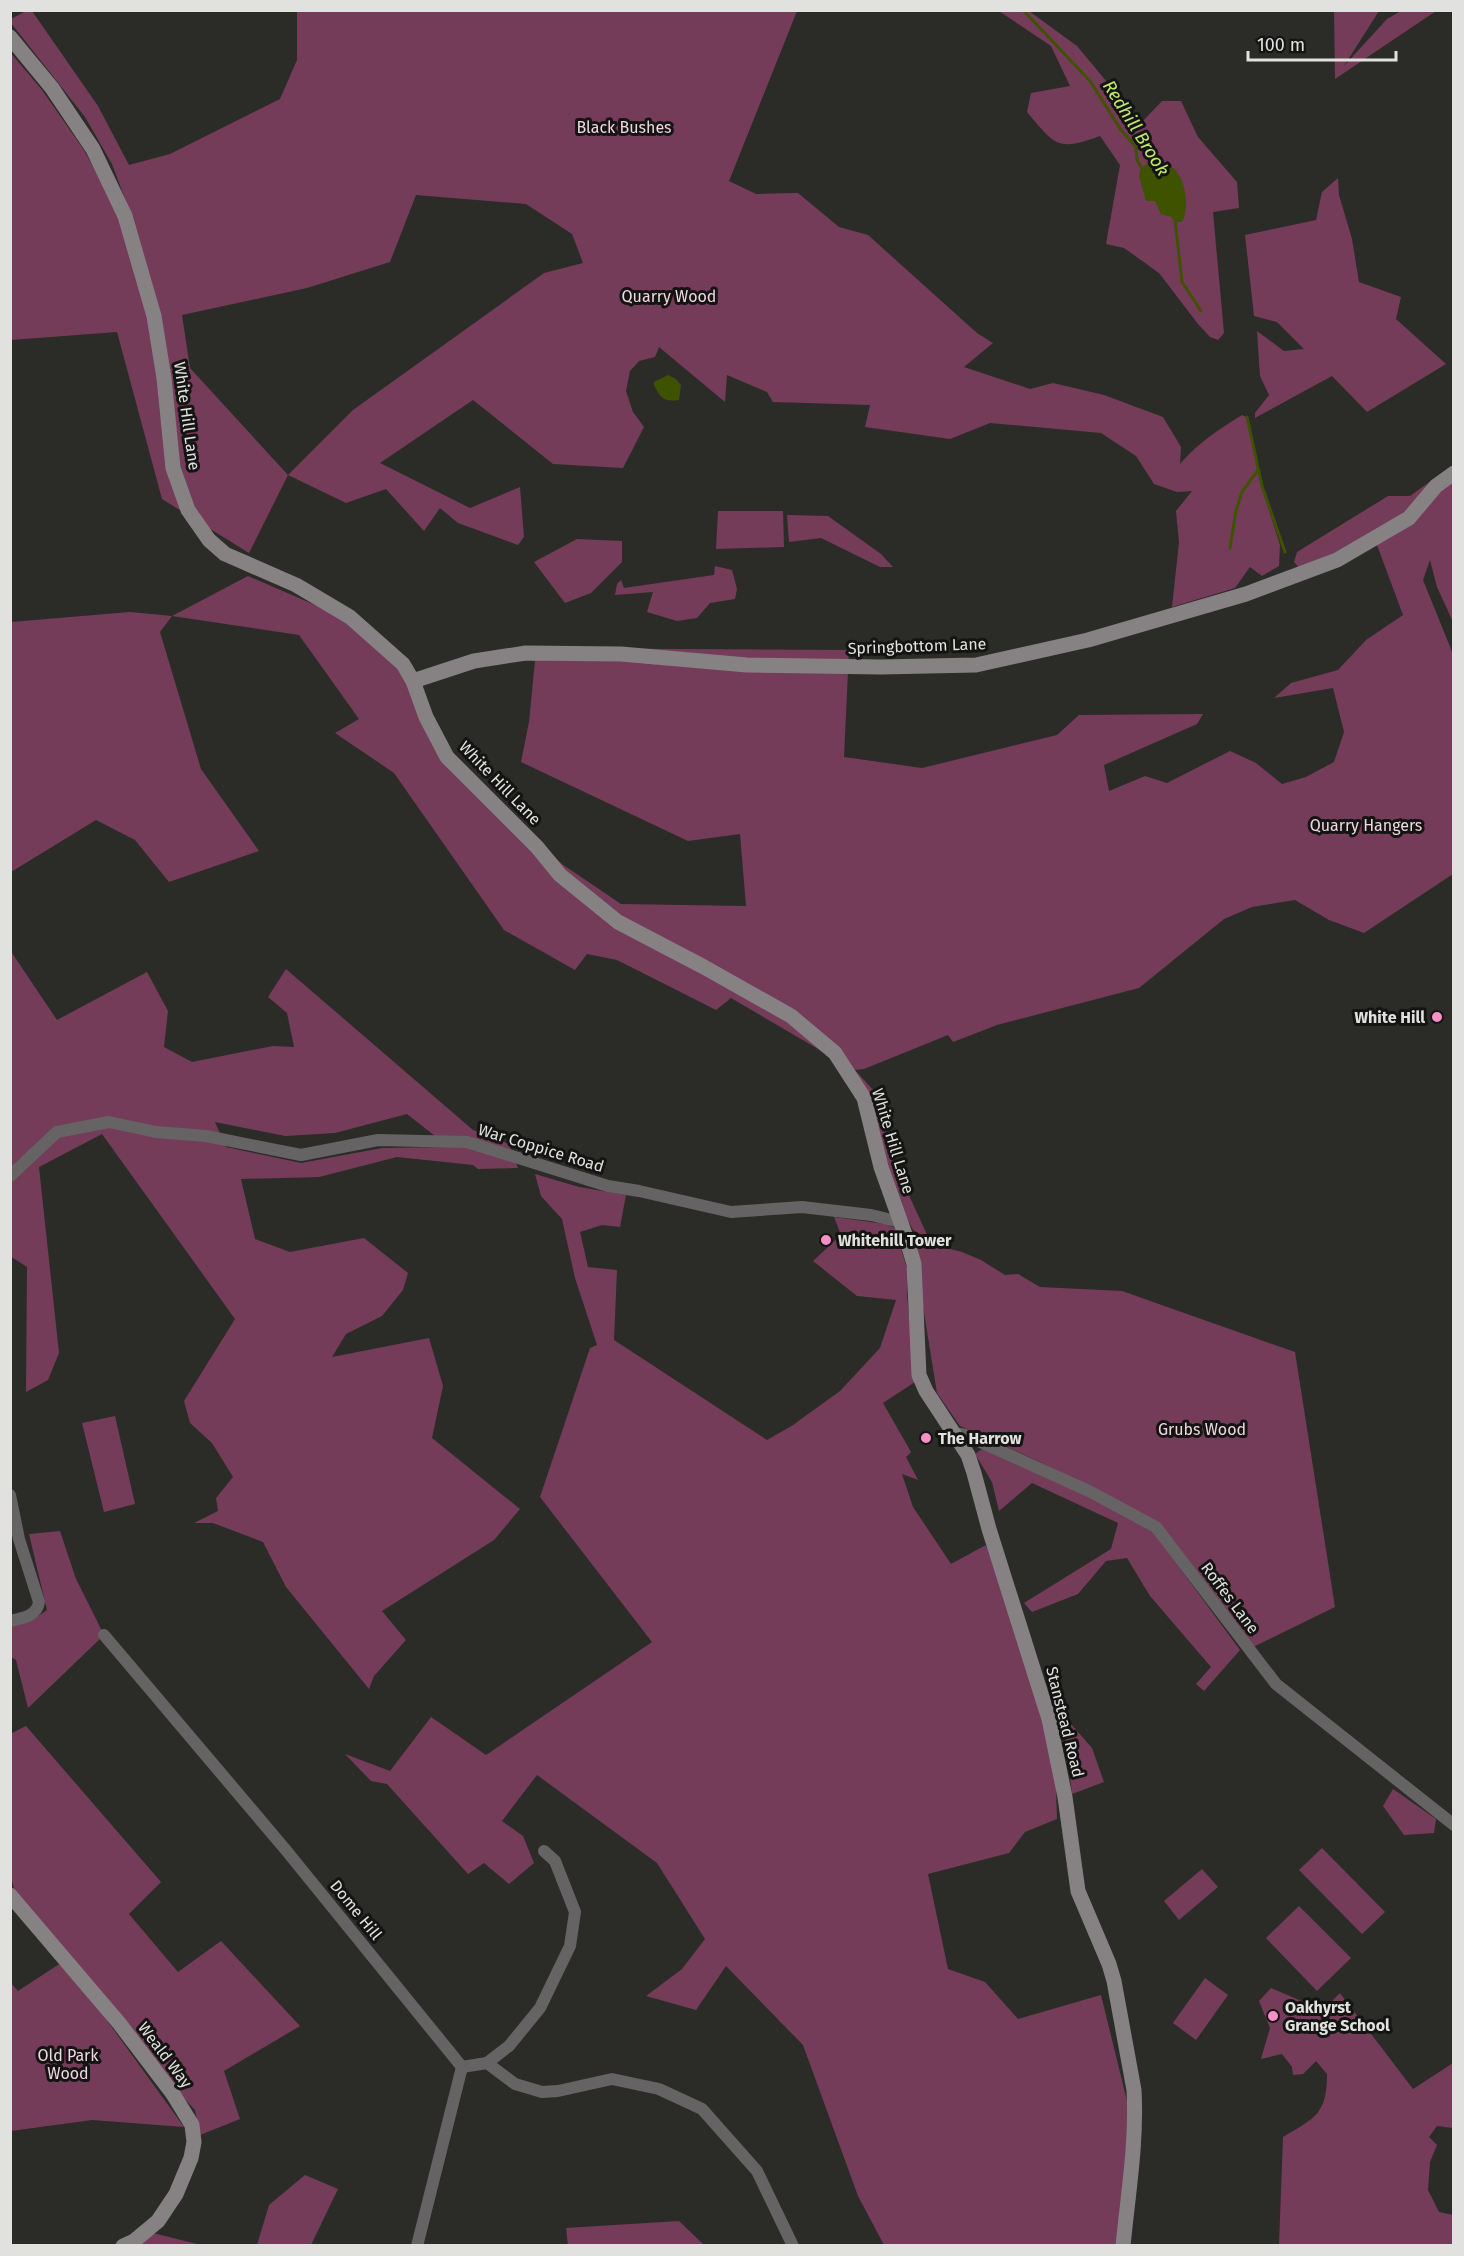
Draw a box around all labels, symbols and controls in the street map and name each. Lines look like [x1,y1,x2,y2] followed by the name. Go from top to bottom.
[1248,24,1396,62] scale bar
[1257,34,1305,56] text: 100 m
[1098,76,1174,180] water label: Redhill Brook
[576,118,672,137] park label: Black Bushes
[622,287,716,306] park label: Quarry Wood
[170,361,204,471] street label: White Hill Lane
[847,634,987,658] street label: Springbottom Lane
[455,737,545,829] street label: White Hill Lane
[1310,816,1422,835] park label: Quarry Hangers
[1355,1008,1425,1027] place label: White Hill
[1430,1010,1444,1024] marker: White Hill
[868,1086,918,1196] street label: White Hill Lane
[476,1120,606,1176] street label: War Coppice Road
[838,1231,952,1250] place label: Whitehill Tower
[819,1233,833,1247] marker: Whitehill Tower
[1158,1420,1246,1439] park label: Grubs Wood
[938,1429,1022,1448] place label: The Harrow
[919,1431,933,1445] marker: The Harrow
[1197,1559,1263,1637] street label: Roffes Lane
[1042,1665,1088,1779] street label: Stanstead Road
[326,1876,386,1944] street label: Dome Hill
[1285,1998,1390,2035] place label: Oakhyrst Grange School
[1266,2009,1280,2023] marker: Oakhyrst Grange School
[134,2018,196,2092] street label: Weald Way
[38,2046,99,2083] park label: Old Park Wood

